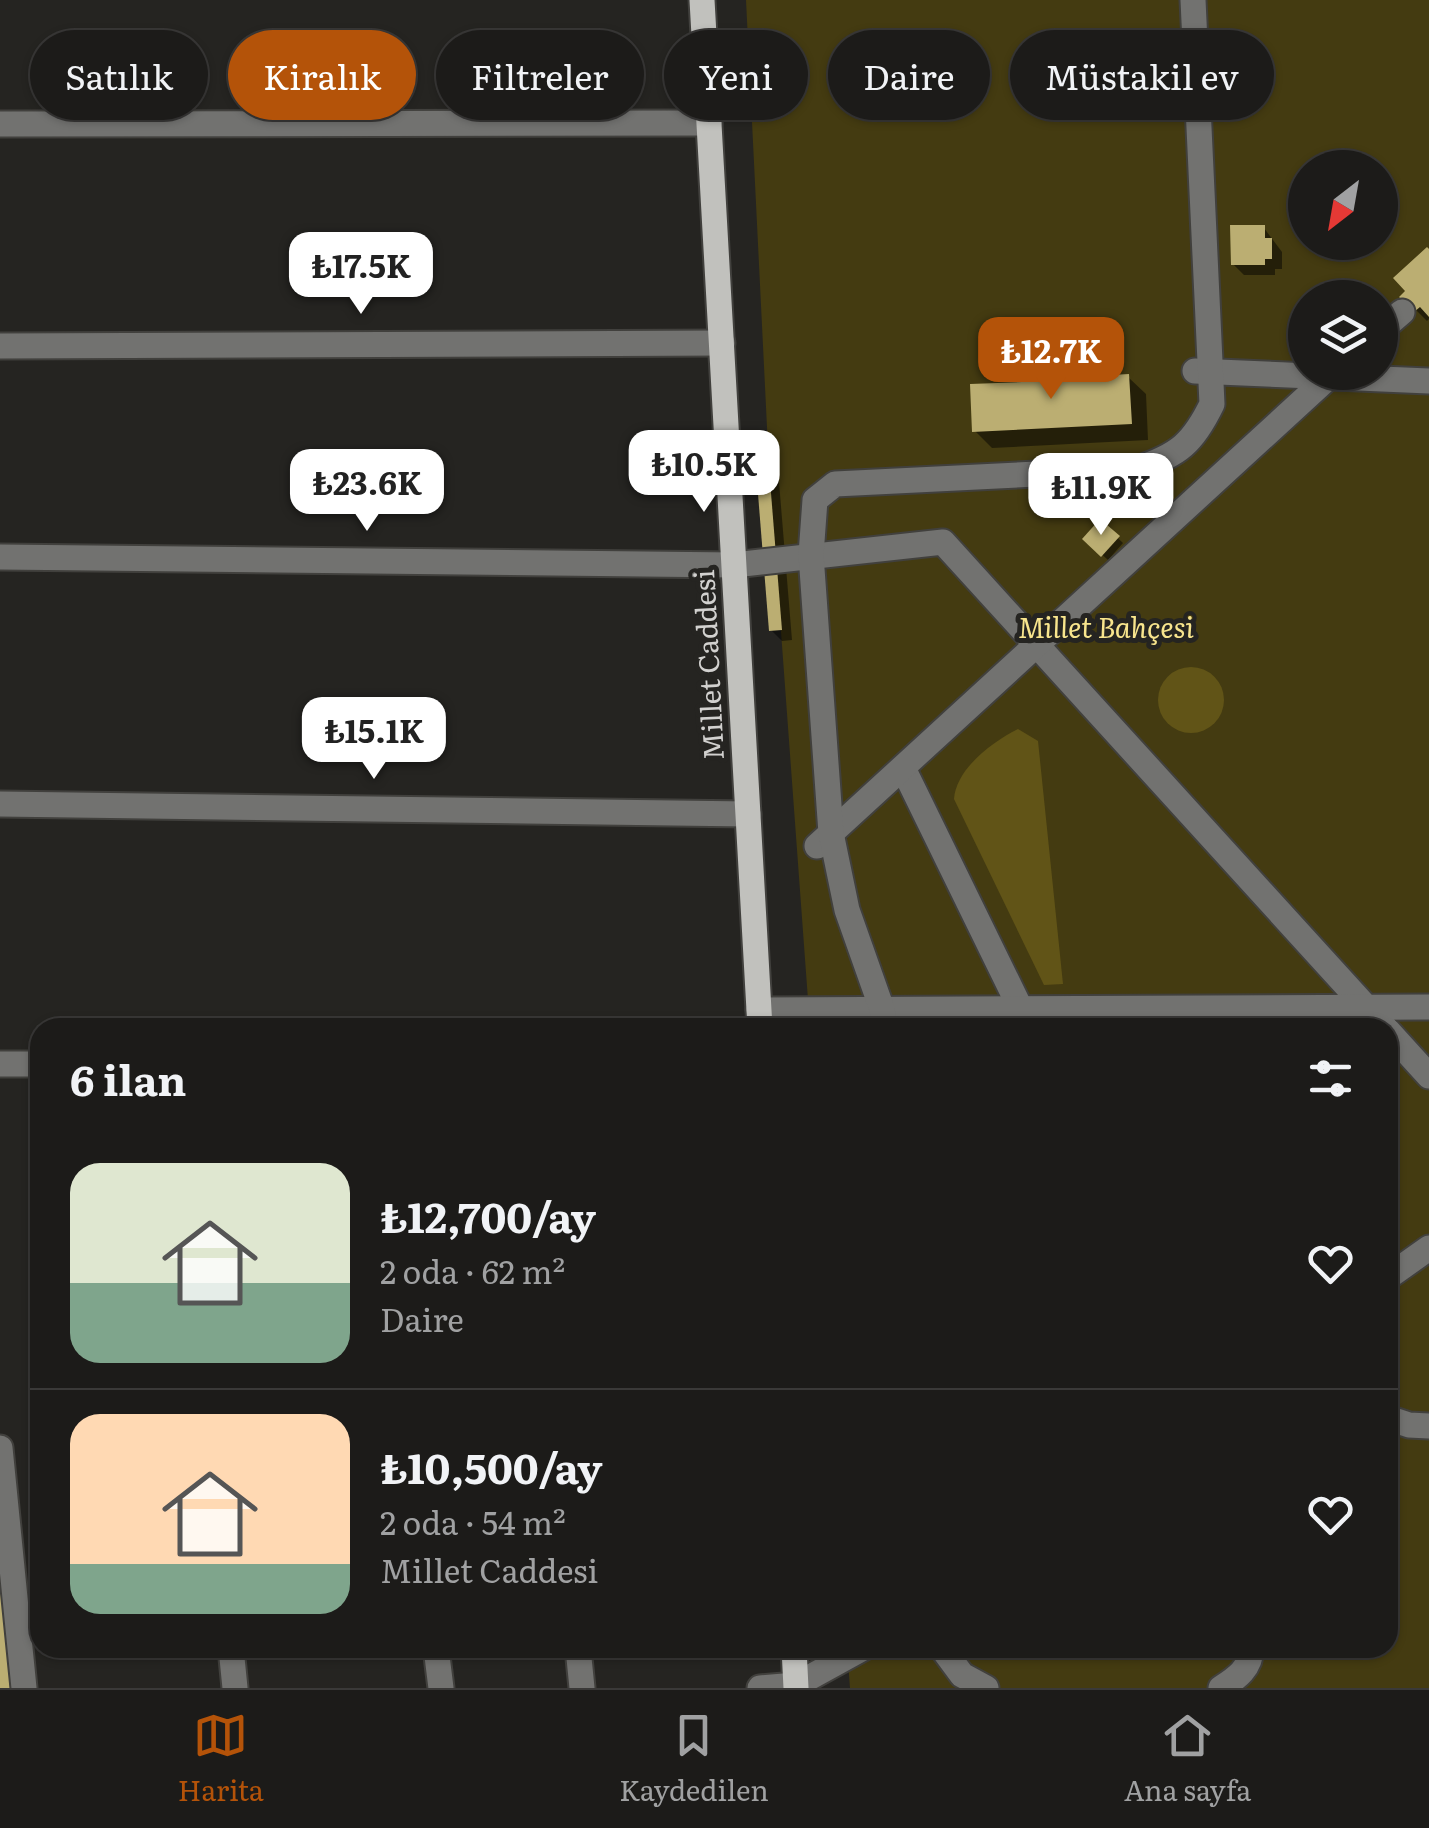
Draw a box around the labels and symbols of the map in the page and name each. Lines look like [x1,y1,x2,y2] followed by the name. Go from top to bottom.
[1288,150,1398,260] north arrow
[280,232,442,317] pin: ₺17.5K
[970,317,1132,402] pin: ₺12.7K
[623,430,785,515] pin: ₺10.5K
[286,449,448,534] pin: ₺23.6K
[1020,453,1182,538] pin: ₺11.9K
[681,569,733,762] street label: Millet Caddesi
[1018,605,1195,647] park label: Millet Bahçesi
[293,697,455,782] pin: ₺15.1K

